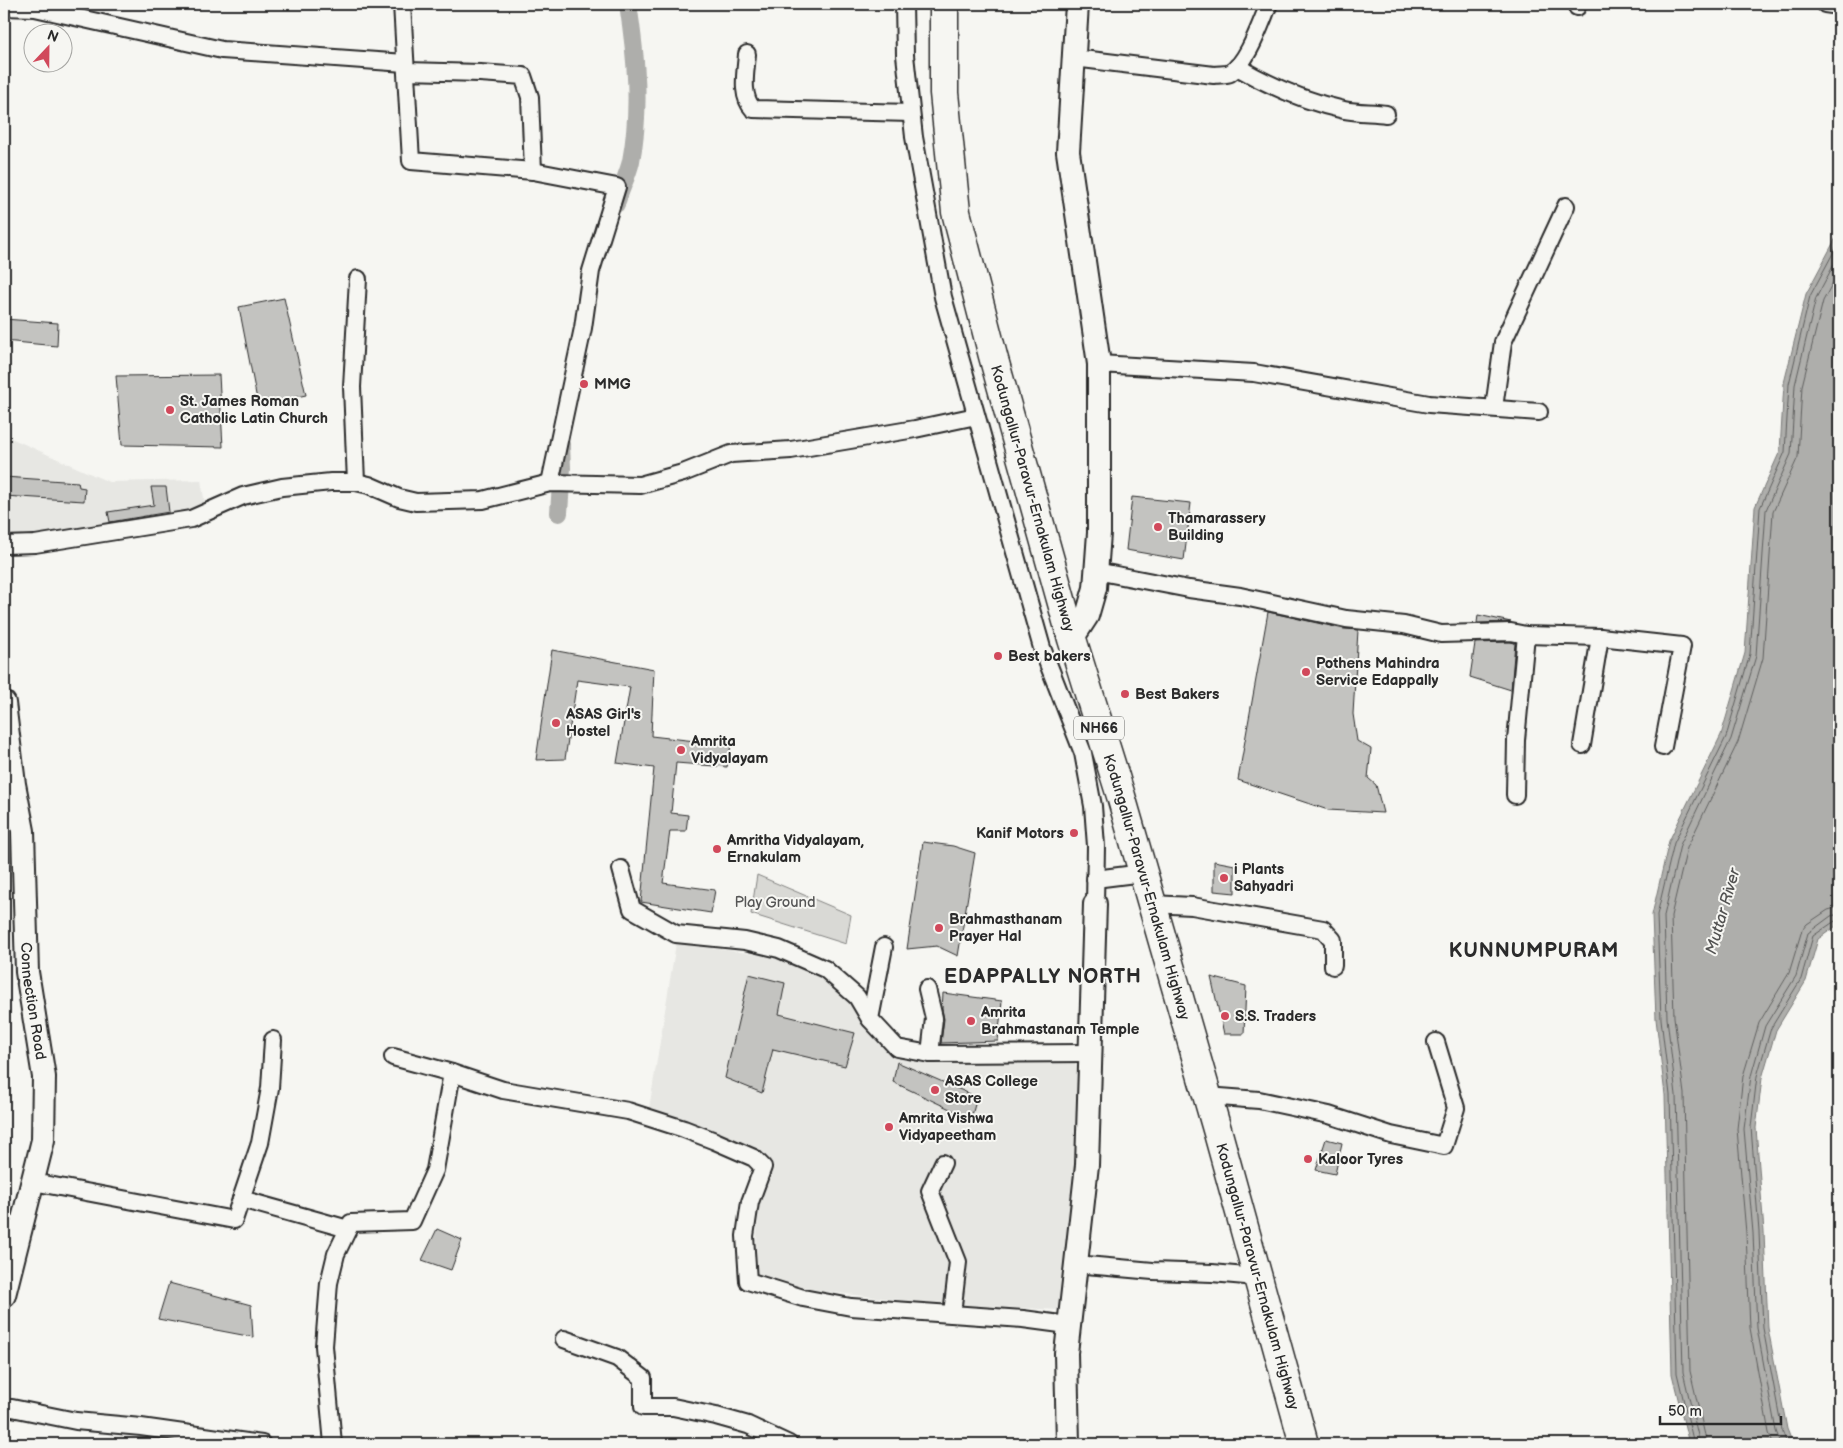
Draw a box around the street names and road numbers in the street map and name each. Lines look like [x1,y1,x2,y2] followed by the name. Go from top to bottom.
[986,363,1079,634] street label: Kodungallur-Paravur-Ernakulam Highway
[1074,716,1124,740] road number: NH66
[1098,752,1194,1022] street label: Kodungallur-Paravur-Ernakulam Highway
[16,942,50,1061] street label: Connection Road
[1211,1141,1303,1412] street label: Kodungallur-Paravur-Ernakulam Highway

